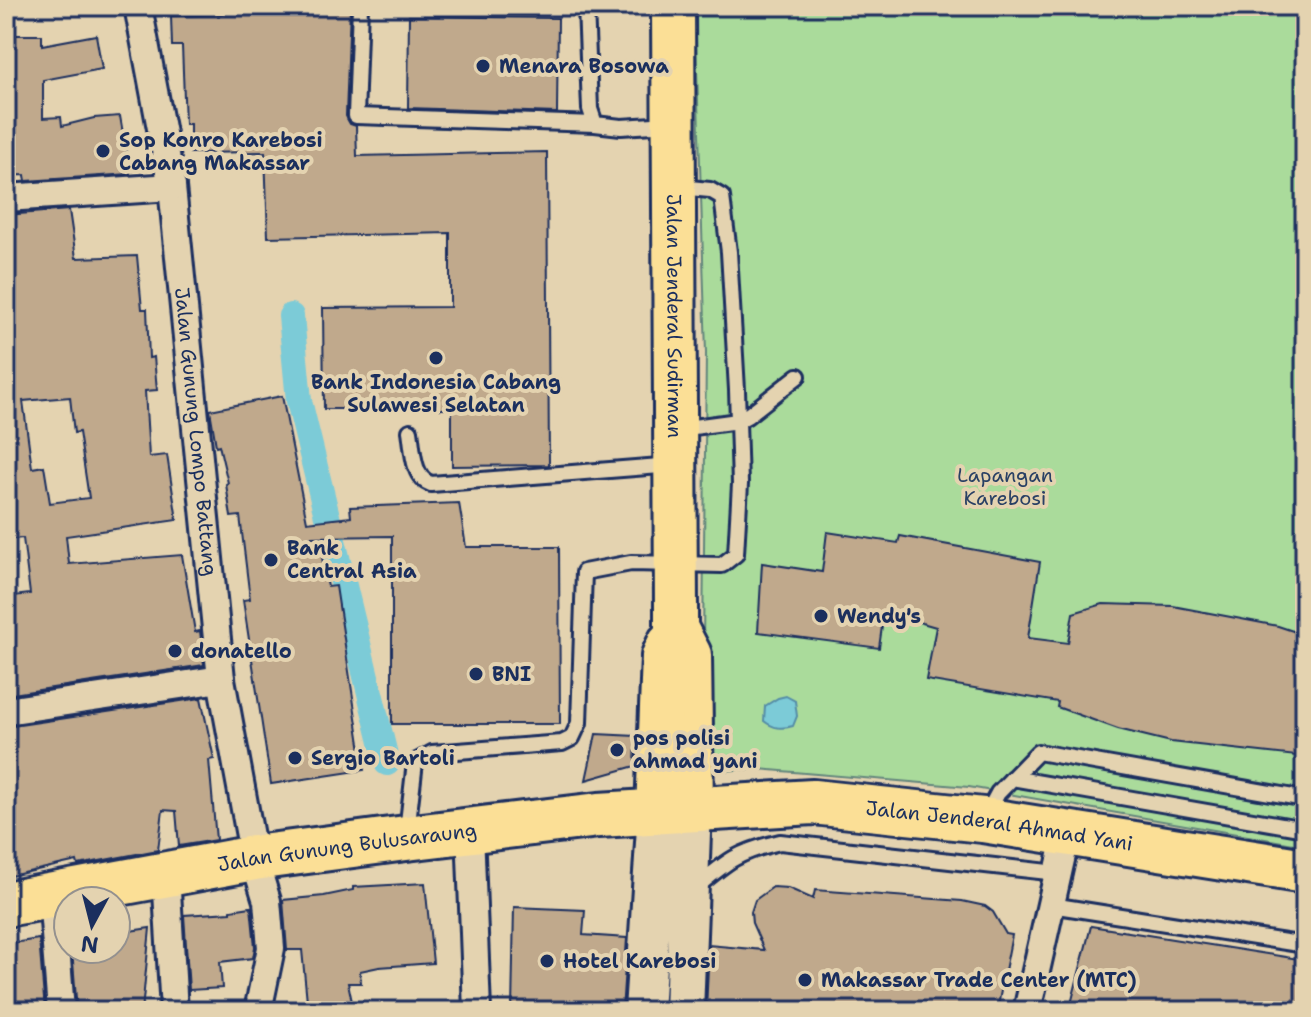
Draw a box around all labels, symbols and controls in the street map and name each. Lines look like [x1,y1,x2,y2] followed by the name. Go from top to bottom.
[499,53,669,79] place label: Menara Bosowa
[474,57,492,75] marker: Menara Bosowa
[119,127,323,176] place label: Sop Konro Karebosi Cabang Makassar
[94,142,112,160] marker: Sop Konro Karebosi Cabang Makassar
[661,194,688,438] street label: Jalan Jenderal Sudirman
[169,286,224,577] street label: Jalan Gunung Lompo Battang
[427,349,445,367] marker: Bank Indonesia Cabang Sulawesi Selatan
[311,369,561,418] place label: Bank Indonesia Cabang Sulawesi Selatan
[957,462,1053,511] park label: Lapangan Karebosi
[287,535,417,584] place label: Bank Central Asia
[262,551,280,569] marker: Bank Central Asia
[837,603,921,629] place label: Wendy's
[812,607,830,625] marker: Wendy's
[191,638,292,664] place label: donatello
[166,642,184,660] marker: donatello
[492,661,531,687] place label: BNI
[467,665,485,683] marker: BNI
[633,725,758,774] place label: pos polisi ahmad yani
[608,741,626,759] marker: pos polisi ahmad yani
[311,745,455,771] place label: Sergio Bartoli
[286,749,304,767] marker: Sergio Bartoli
[864,795,1135,857] street label: Jalan Jenderal Ahmad Yani
[215,817,478,878] street label: Jalan Gunung Bulusaraung
[52,885,132,965] north arrow
[79,929,100,960] text: N
[563,948,716,974] place label: Hotel Karebosi
[538,952,556,970] marker: Hotel Karebosi
[821,967,1137,993] place label: Makassar Trade Center (MTC)
[796,971,814,989] marker: Makassar Trade Center (MTC)

